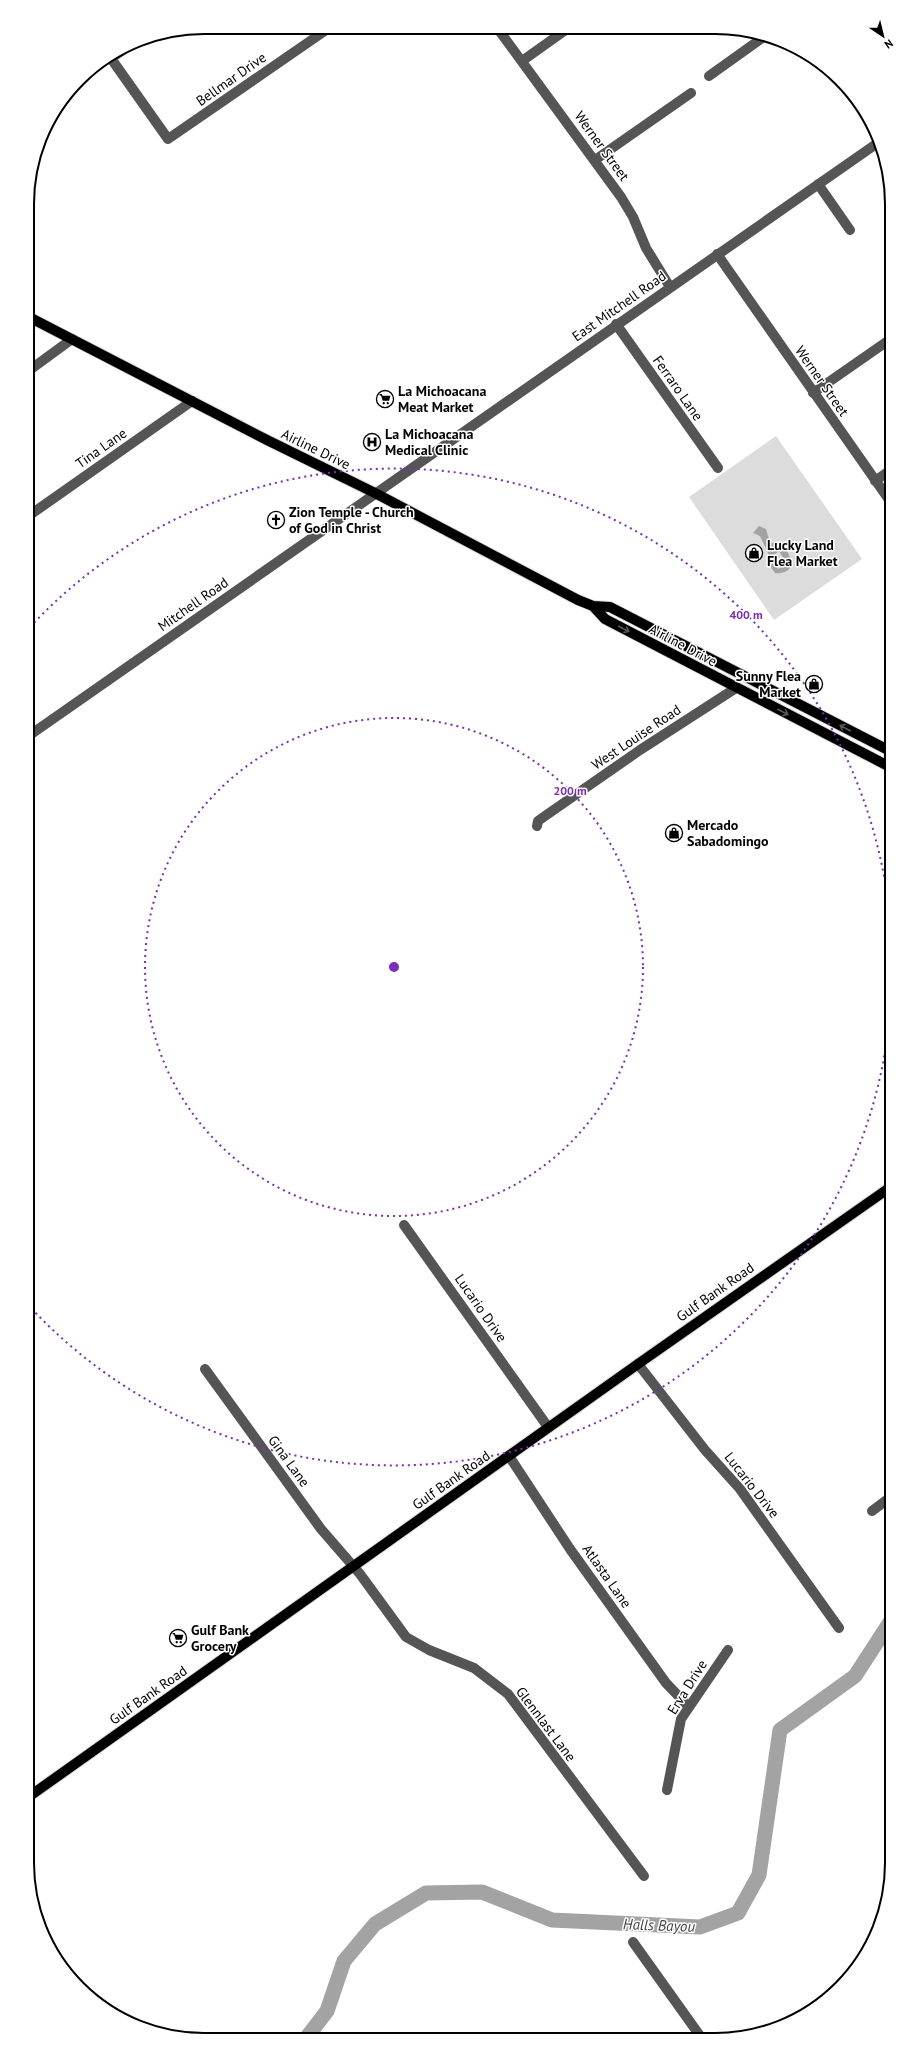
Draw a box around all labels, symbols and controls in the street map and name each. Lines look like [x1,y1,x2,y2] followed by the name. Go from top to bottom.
[863,16,903,56] north arrow
[882,36,896,52] text: N
[192,48,270,110] street label: Bellmar Drive
[571,108,633,185] street label: Werner Street
[568,267,670,345] street label: East Mitchell Road
[791,342,853,420] street label: Werner Street
[649,352,707,424] street label: Ferraro Lane
[398,382,486,416] place label: La Michoacana Meat Market
[375,389,395,409] supermarket icon: La Michoacana Meat Market
[72,424,130,472] street label: Tina Lane
[279,425,353,473] street label: Airline Drive
[385,425,473,459] place label: La Michoacana Medical Clinic
[362,432,382,452] hospital icon: La Michoacana Medical Clinic
[289,503,414,537] place label: Zion Temple - Church of God in Christ
[266,510,286,530] church icon: Zion Temple - Church of God in Christ
[767,536,838,570] place label: Lucky Land Flea Market
[744,543,764,563] shop icon: Lucky Land Flea Market
[154,573,232,635] street label: Mitchell Road
[729,607,763,622] text: 400 m
[646,620,720,670] street label: Airline Drive
[618,626,630,634] one-way arrow
[736,667,801,701] place label: Sunny Flea Market
[804,674,824,694] shop icon: Sunny Flea Market
[588,700,684,774] street label: West Louise Road
[777,709,789,716] one-way arrow
[840,724,852,731] one-way arrow
[553,783,587,798] text: 200 m
[687,816,769,850] place label: Mercado Sabadomingo
[664,823,684,843] shop icon: Mercado Sabadomingo
[387,960,401,974] centre of rings
[673,1259,757,1325] street label: Gulf Bank Road
[451,1271,511,1345] street label: Lucario Drive
[264,1432,314,1490] street label: Gina Lane
[409,1447,493,1513] street label: Gulf Bank Road
[721,1448,783,1522] street label: Lucario Drive
[578,1541,636,1611] street label: Atlasta Lane
[191,1621,249,1655] place label: Gulf Bank Grocery
[168,1628,188,1648] supermarket icon: Gulf Bank Grocery
[663,1656,711,1718] street label: Erva Drive
[106,1662,190,1728] street label: Gulf Bank Road
[512,1683,580,1765] street label: Glennlast Lane
[623,1914,696,1936] water label: Halls Bayou

